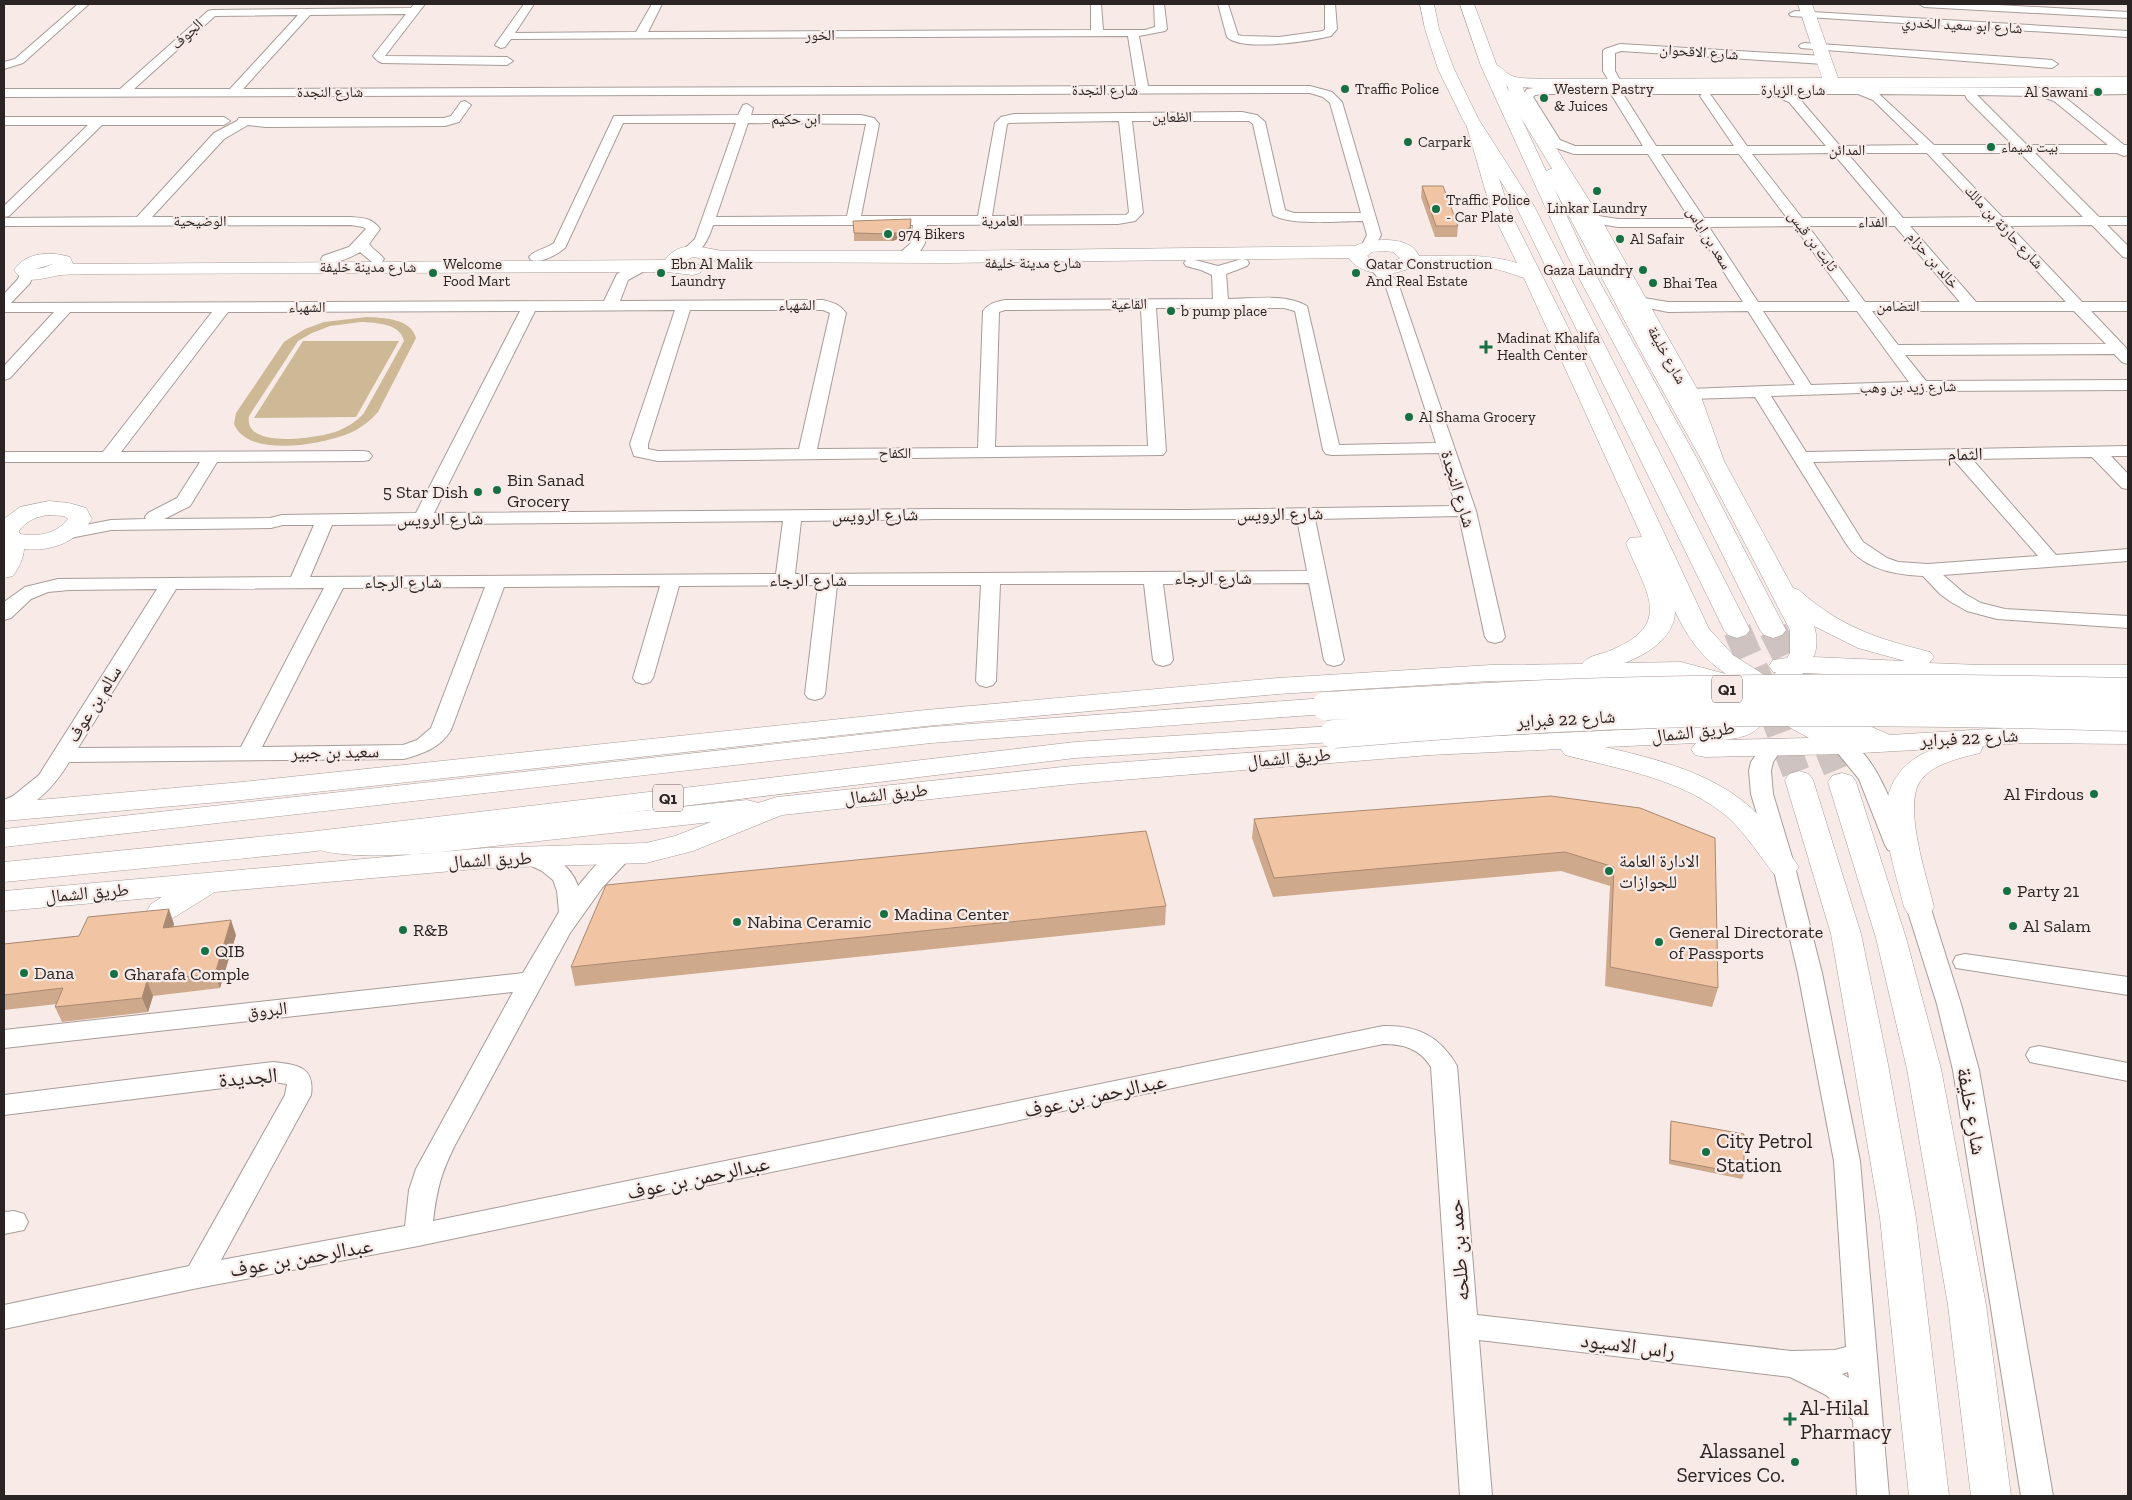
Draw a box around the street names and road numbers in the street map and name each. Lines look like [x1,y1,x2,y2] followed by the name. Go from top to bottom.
[1901,13,2023,40] street label: شارع ابو سعيد الخدري
[168,15,206,53] street label: الجوف
[804,26,835,44] street label: الخور
[1659,40,1739,65] street label: شارع الاقحوان
[1072,81,1138,100] street label: شارع النجدة
[1761,81,1825,100] street label: شارع الزبارة
[297,83,363,102] street label: شارع النجدة
[1152,108,1192,127] street label: الظعاين
[771,110,821,129] street label: ابن حكيم
[1829,141,1865,160] street label: المدائن
[1960,182,2047,273] street label: شارع حارثة بن مالك
[1682,203,1735,273] street label: سعد بن اياس
[1783,207,1842,276] street label: ثابت بن قيس
[173,212,227,230] street label: الوضيحية
[981,212,1023,230] street label: العامرية
[1858,213,1888,231] street label: الفداء
[1903,228,1963,293] street label: خالد بن حزام
[985,254,1082,273] street label: شارع مدينة خليفة
[320,258,417,277] street label: شارع مدينة خليفة
[1111,295,1147,313] street label: القاعية
[778,296,816,314] street label: الشهباء
[1876,297,1920,316] street label: التضامن
[288,298,326,316] street label: الشهباء
[1643,323,1690,388] street label: شارع خليفة
[1860,377,1957,398] street label: شارع زيد بن وهب
[1947,443,1983,466] street label: الثمام
[879,444,911,463] street label: الكفاح
[1436,448,1480,530] street label: شارع النجدة
[1237,502,1323,526] street label: شارع الرويس
[832,503,918,527] street label: شارع الرويس
[397,507,483,531] street label: شارع الرويس
[1174,567,1252,589] street label: شارع الرجاء
[769,569,847,591] street label: شارع الرجاء
[364,571,442,593] street label: شارع الرجاء
[62,662,127,747] street label: سالم بن عوف
[1712,676,1742,702] road number: Q1
[1515,705,1616,733] street label: شارع 22 فبراير
[1650,717,1736,747] street label: طريق الشمال
[1918,724,2019,752] street label: شارع 22 فبراير
[290,740,379,764] street label: سعيد بن جبير
[1246,743,1332,773] street label: طريق الشمال
[843,779,929,809] street label: طريق الشمال
[653,784,683,811] road number: Q1
[448,847,532,873] street label: طريق الشمال
[44,878,130,908] street label: طريق الشمال
[246,997,288,1023] street label: البروق
[217,1062,279,1092] street label: الجديدة
[1951,1065,1992,1157] street label: شارع خليفة
[1022,1068,1169,1123] street label: عبدالرحمن بن عوف
[625,1150,772,1205] street label: عبدالرحمن بن عوف
[1442,1198,1475,1302] street label: حمد بن طلحه
[228,1232,375,1283] street label: عبدالرحمن بن عوف
[1579,1327,1677,1364] street label: راس الاسيود

